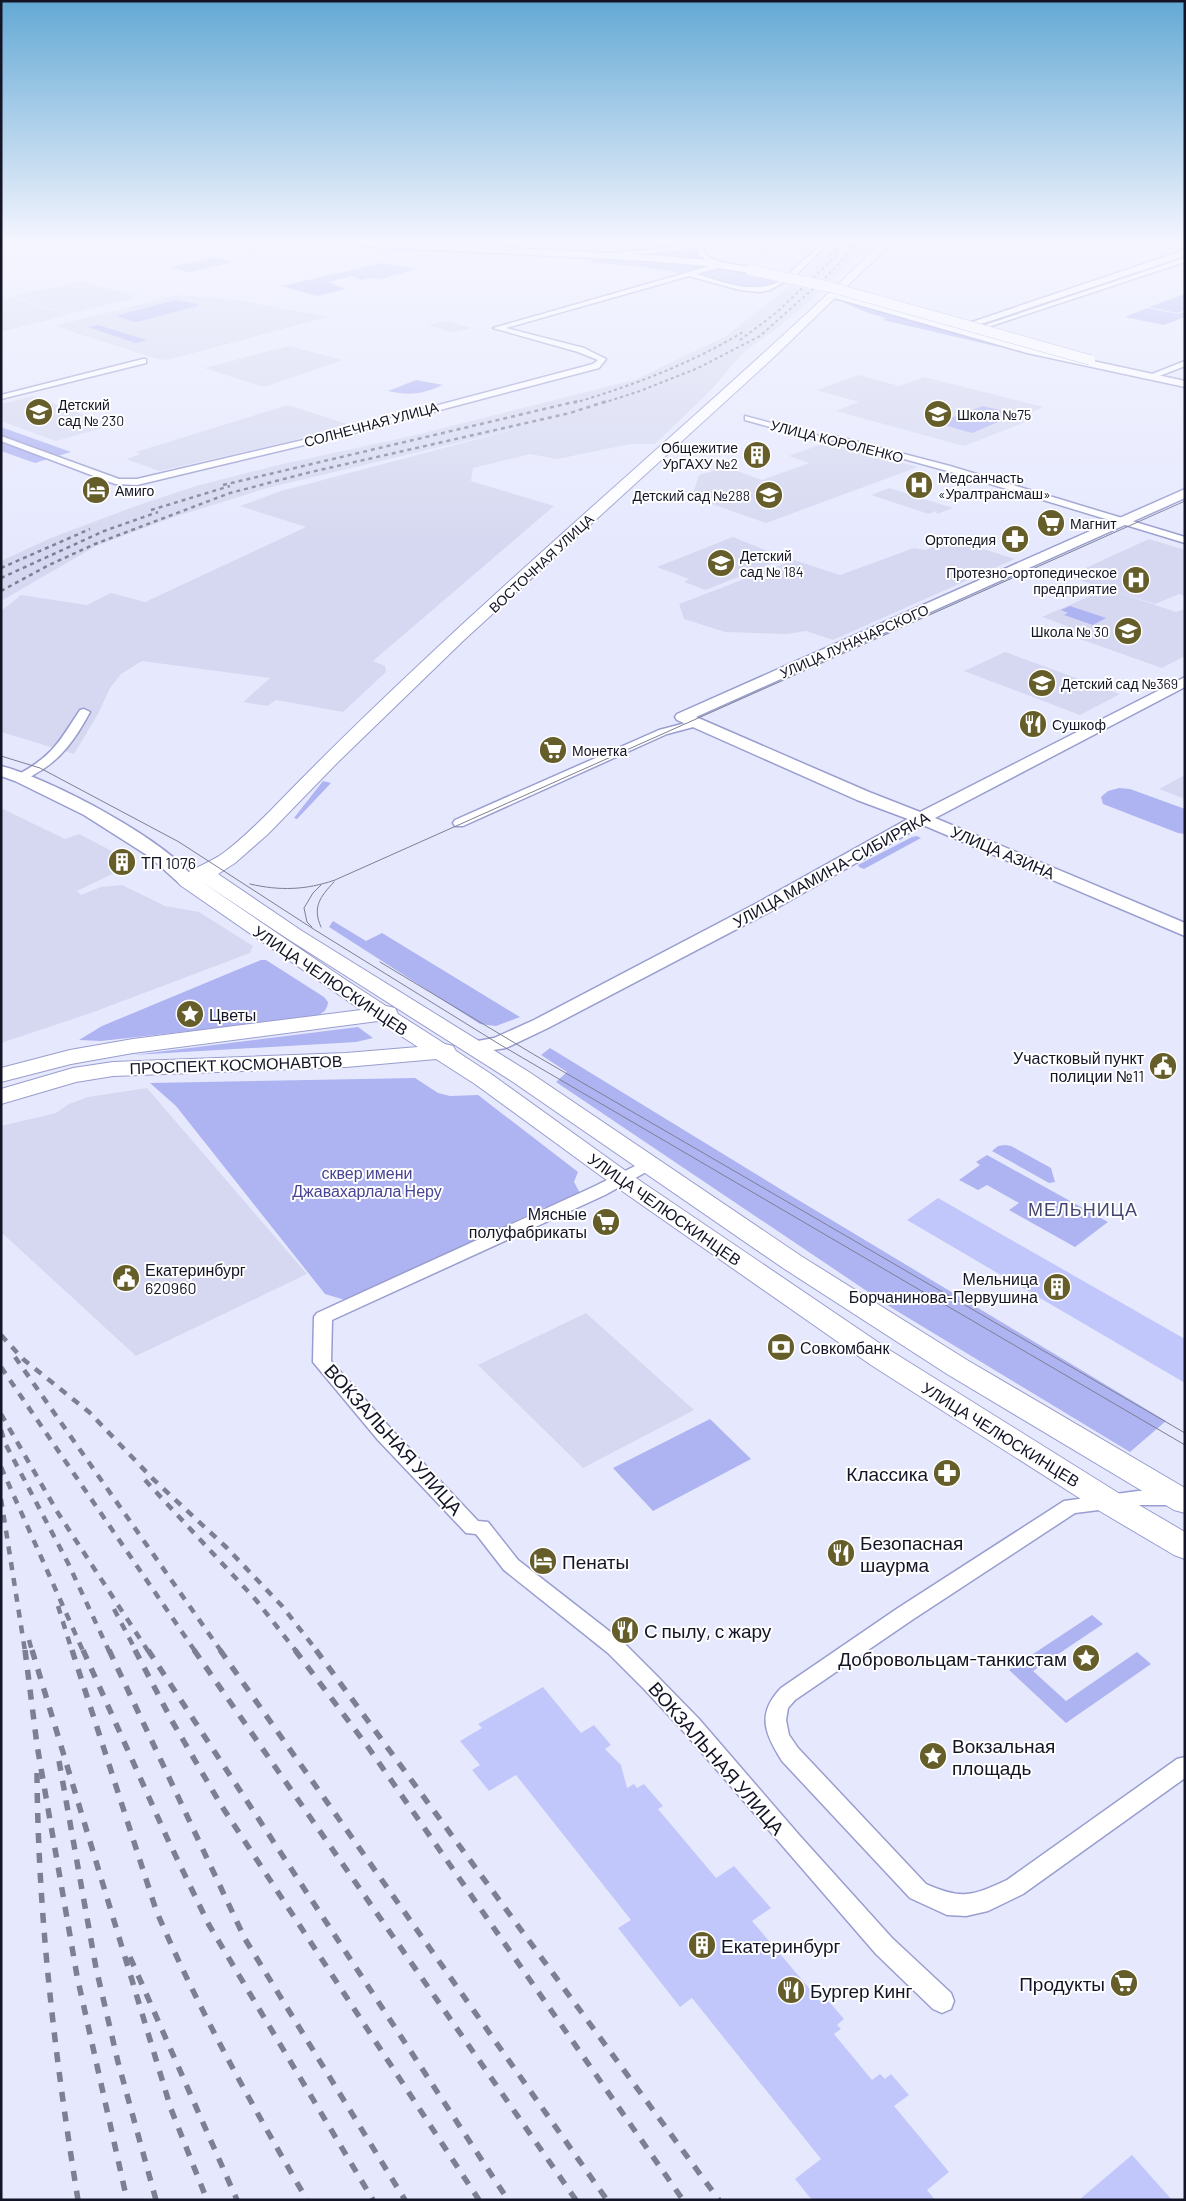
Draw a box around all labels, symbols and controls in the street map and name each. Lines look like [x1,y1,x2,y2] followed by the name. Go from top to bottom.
[58,396,124,429] place label: Детский сад № 230
[24,397,54,427] school or university icon: Детский сад № 230
[302,398,441,450] street label: СОЛНЕЧНАЯ УЛИЦА
[923,399,953,429] school or university icon: Школа №75
[957,406,1031,423] place label: Школа №75
[769,416,905,466] street label: УЛИЦА КОРОЛЕНКО
[661,439,738,472] place label: Общежитие УрГАХУ №2
[742,440,772,470] building icon: Общежитие УрГАХУ №2
[938,469,1050,502] place label: Медсанчасть «Уралтрансмаш»
[904,470,934,500] hospital icon: Медсанчасть «Уралтрансмаш»
[81,475,111,505] hotel icon: Амиго
[754,480,784,510] school or university icon: Детский сад №288
[115,482,155,499] place label: Амиго
[633,487,750,504] place label: Детский сад №288
[1036,508,1066,538] supermarket icon: Магнит
[485,510,597,616] street label: ВОСТОЧНАЯ УЛИЦА
[1070,515,1117,532] place label: Магнит
[1000,524,1030,554] pharmacy icon: Ортопедия
[925,531,996,548] place label: Ортопедия
[740,547,803,580] place label: Детский сад № 184
[706,548,736,578] school or university icon: Детский сад № 184
[946,564,1117,597] place label: Протезно-ортопедическое предприятие
[1121,565,1151,595] hospital icon: Протезно-ортопедическое предприятие
[777,600,931,682] street label: УЛИЦА ЛУНАЧАРСКОГО
[1113,616,1143,646] school or university icon: Школа № 30
[1031,623,1109,640] place label: Школа № 30
[1027,668,1057,698] school or university icon: Детский сад №369
[1061,675,1178,692] place label: Детский сад №369
[1018,709,1048,739] restaurant icon: Сушкоф
[1052,716,1106,733] place label: Сушкоф
[538,735,568,765] supermarket icon: Монетка
[572,742,628,759] place label: Монетка
[729,807,933,931] street label: УЛИЦА МАМИНА-СИБИРЯКА
[948,822,1058,883] street label: УЛИЦА АЗИНА
[107,847,137,877] building icon: ТП 1076
[141,853,196,872] place label: ТП 1076
[250,921,412,1039] street label: УЛИЦА ЧЕЛЮСКИНЦЕВ
[175,999,205,1029] place icon: Цветы
[209,1005,256,1024] place label: Цветы
[1013,1048,1145,1085] place label: Участковый пункт полиции №11
[129,1051,343,1077] street label: ПРОСПЕКТ КОСМОНАВТОВ
[1148,1051,1178,1081] public building icon: Участковый пункт полиции №11
[585,1149,745,1269] street label: УЛИЦА ЧЕЛЮСКИНЦЕВ
[292,1163,442,1200] park label: сквер имени Джавахарлала Неру
[1028,1198,1138,1220] district label: МЕЛЬНИЦА
[469,1204,587,1241] place label: Мясные полуфабрикаты
[591,1207,621,1237] supermarket icon: Мясные полуфабрикаты
[145,1260,246,1297] place label: Екатеринбург 620960
[111,1263,141,1293] public building icon: Екатеринбург 620960
[849,1269,1038,1306] place label: Мельница Борчанинова-Первушина
[1042,1272,1072,1302] building icon: Мельница Борчанинова-Первушина
[766,1332,796,1362] bank icon: Совкомбанк
[800,1338,890,1357] place label: Совкомбанк
[320,1359,468,1520] street label: ВОКЗАЛЬНАЯ УЛИЦА
[919,1378,1083,1490] street label: УЛИЦА ЧЕЛЮСКИНЦЕВ
[932,1458,962,1488] pharmacy icon: Классика
[846,1462,928,1485] place label: Классика
[860,1531,963,1576] place label: Безопасная шаурма
[826,1538,856,1568] restaurant icon: Безопасная шаурма
[528,1546,558,1576] hotel icon: Пенаты
[562,1550,629,1573] place label: Пенаты
[610,1615,640,1645] restaurant icon: С пылу, с жару
[644,1619,772,1642] place label: С пылу, с жару
[1071,1643,1101,1673] place icon: Добровольцам-танкистам
[838,1647,1067,1670] place label: Добровольцам-танкистам
[644,1677,790,1840] street label: ВОКЗАЛЬНАЯ УЛИЦА
[952,1734,1055,1779] place label: Вокзальная площадь
[918,1741,948,1771] place icon: Вокзальная площадь
[687,1930,717,1960] building icon: Екатеринбург
[721,1934,841,1957] place label: Екатеринбург
[1109,1968,1139,1998] supermarket icon: Продукты
[1019,1972,1105,1995] place label: Продукты
[776,1975,806,2005] restaurant icon: Бургер Кинг
[810,1979,913,2002] place label: Бургер Кинг

